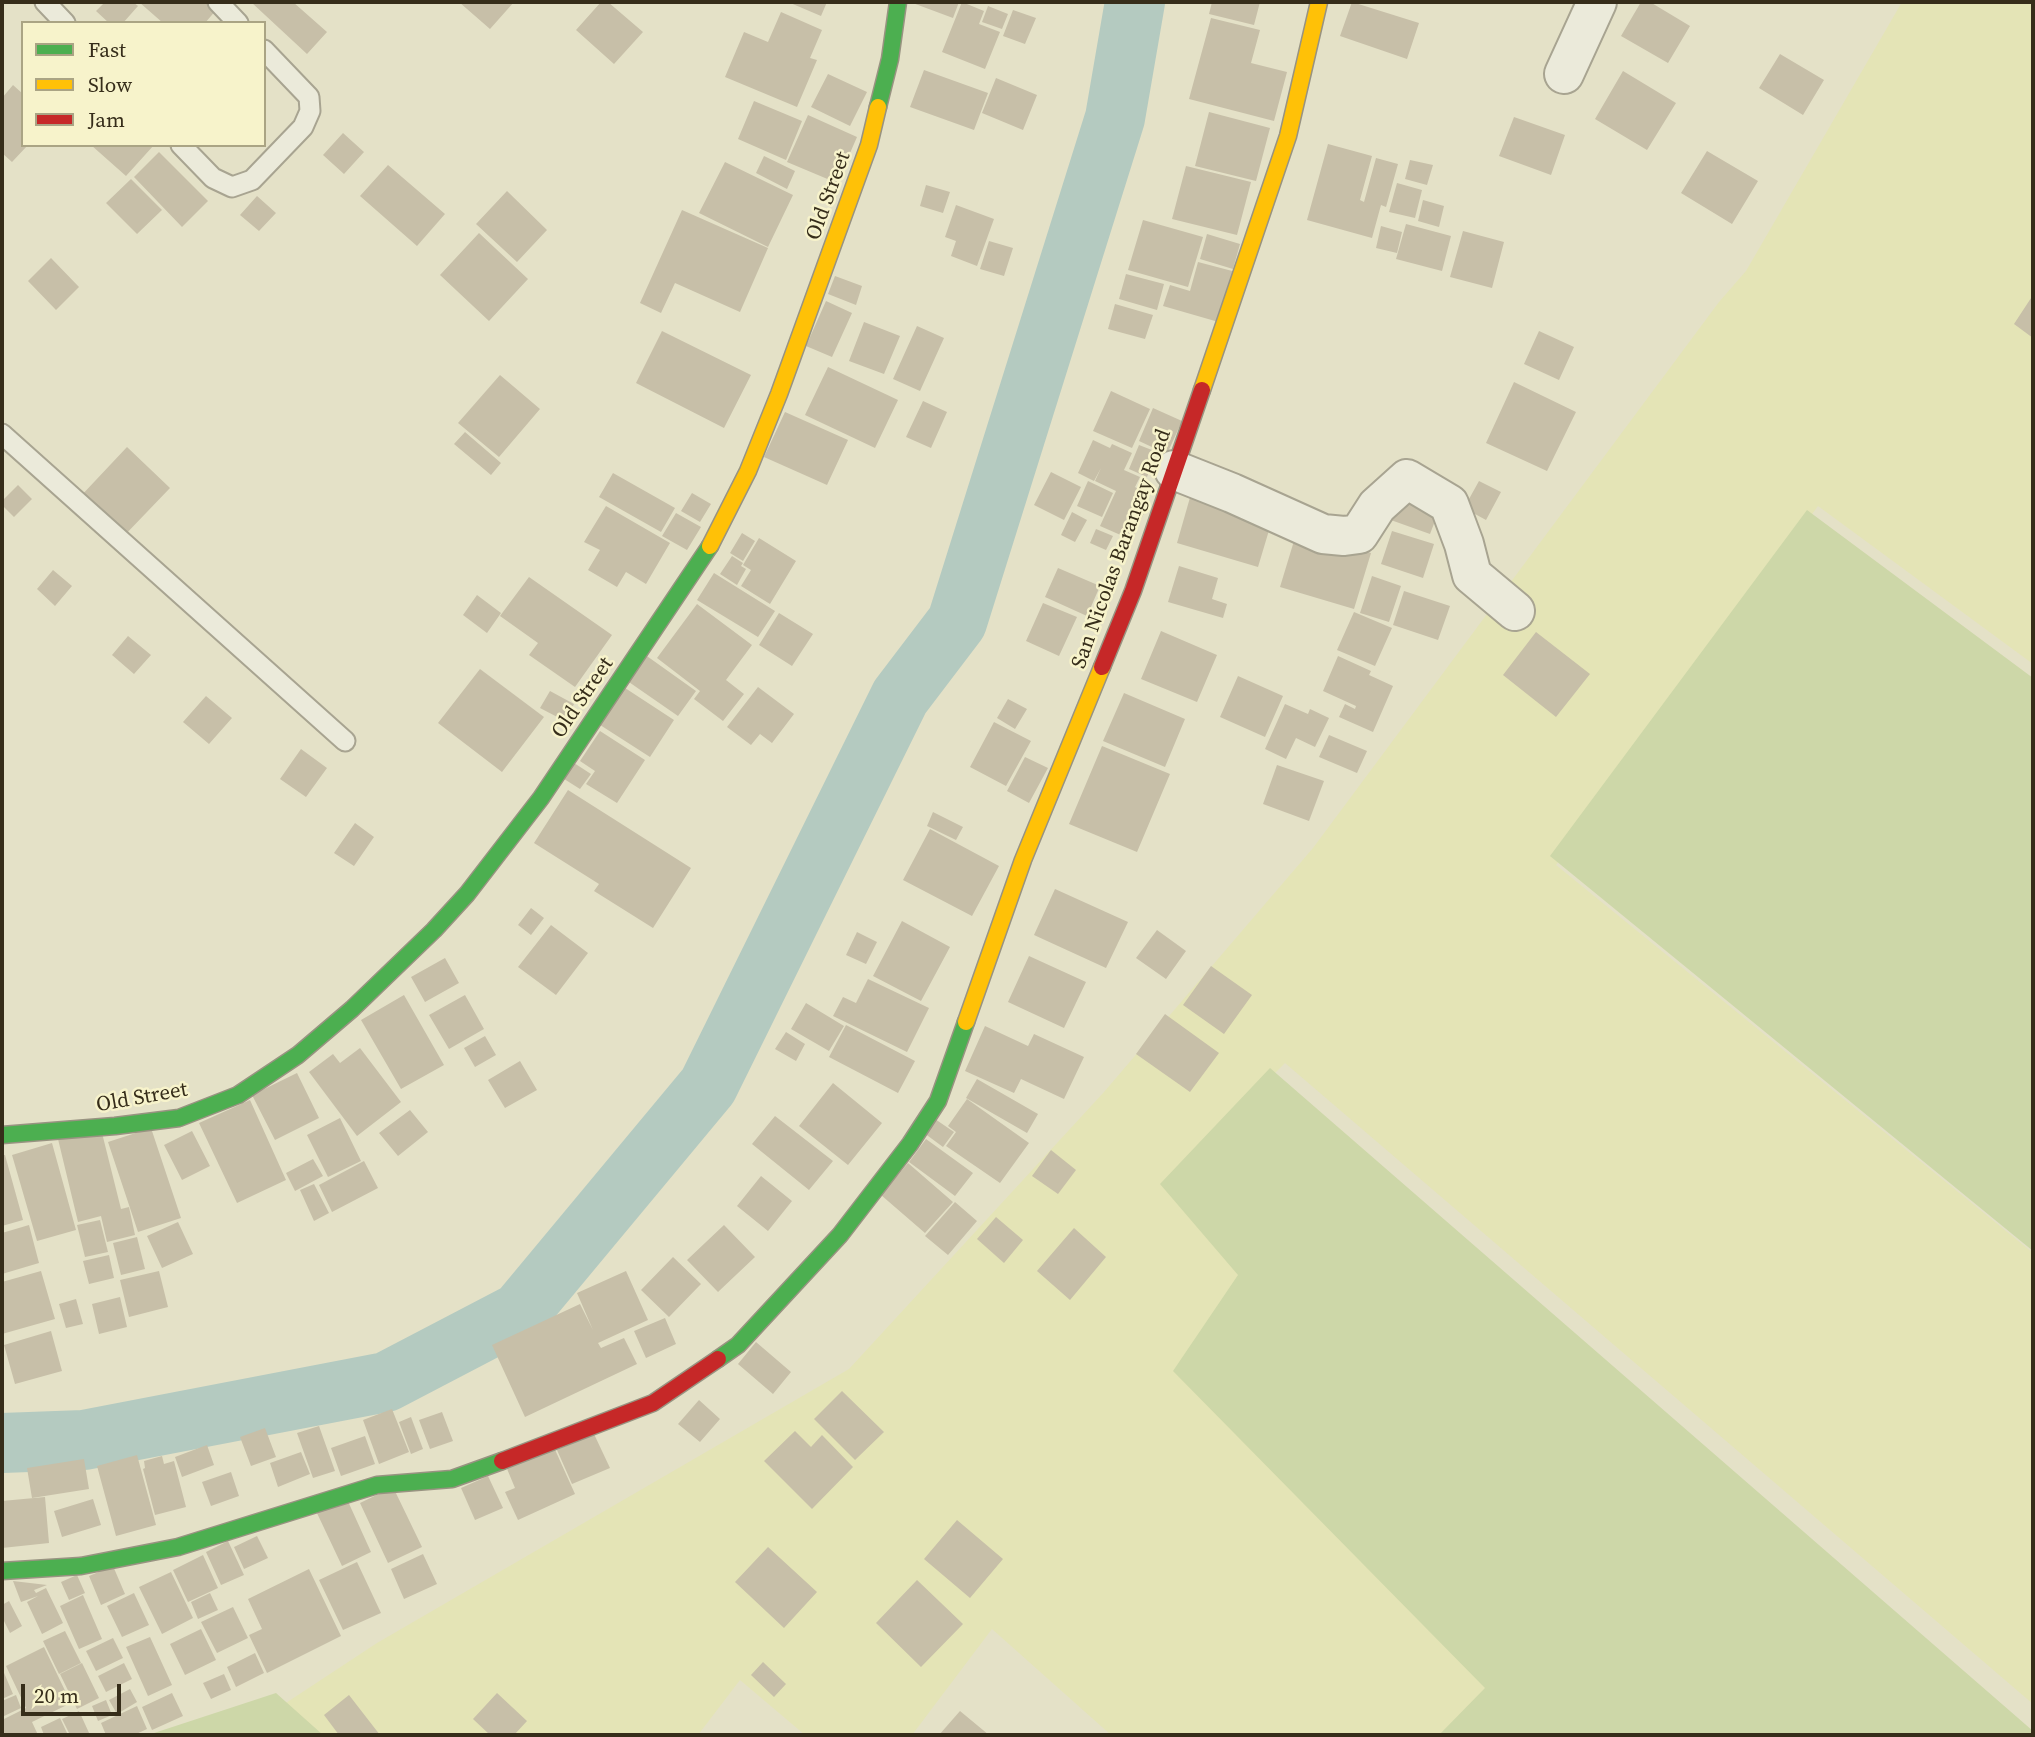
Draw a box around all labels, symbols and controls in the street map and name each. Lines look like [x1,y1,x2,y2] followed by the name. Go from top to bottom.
[21,21,266,147] legend
[88,35,126,64] text: Fast
[88,70,132,99] text: Slow
[88,105,125,134] text: Jam
[801,148,857,244] street label: Old Street
[1067,426,1177,672] street label: San Nicolas Barangay Road
[547,653,619,743] street label: Old Street
[94,1078,190,1118] street label: Old Street
[24,1670,124,1714] scale bar
[34,1681,79,1710] text: 20 m

